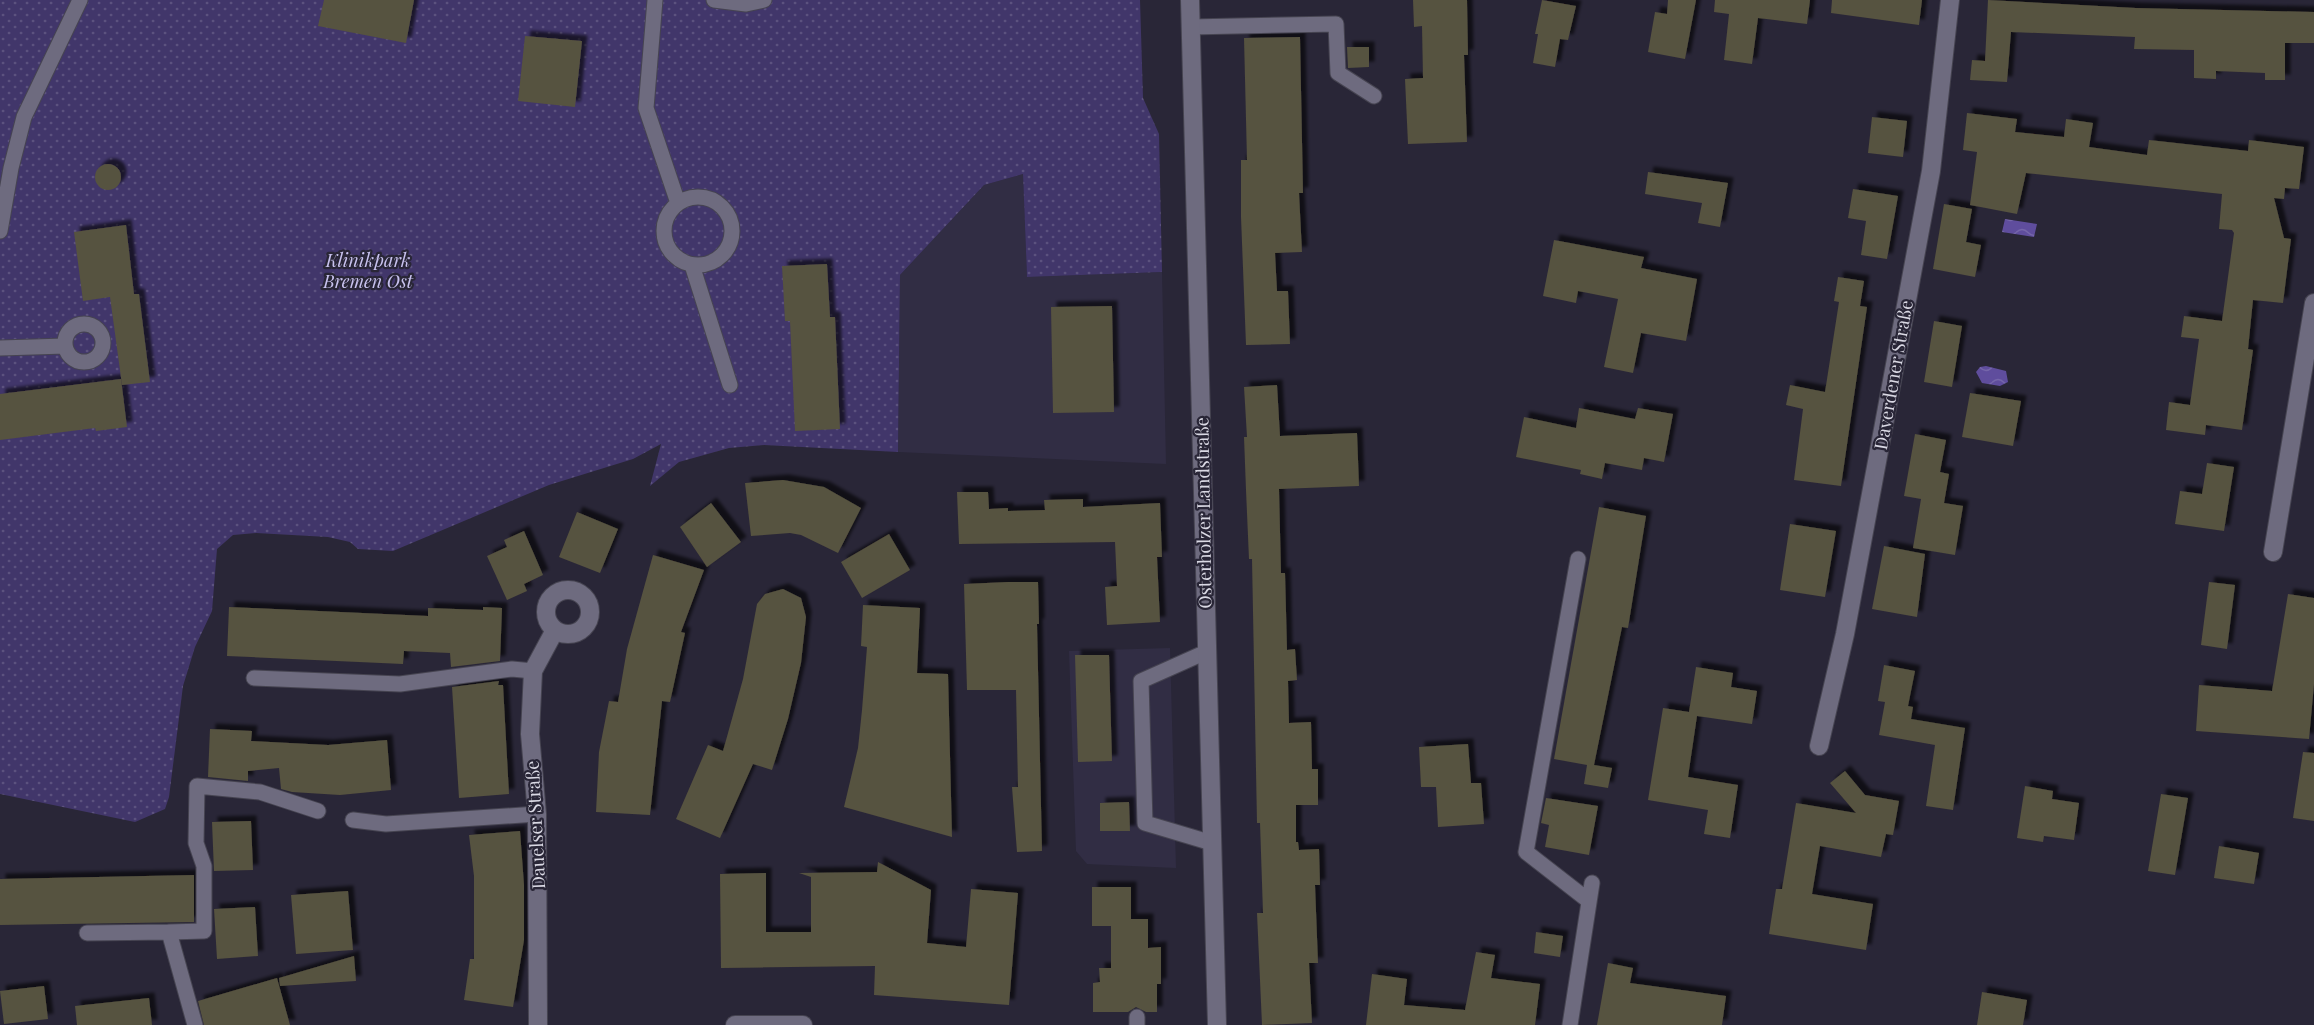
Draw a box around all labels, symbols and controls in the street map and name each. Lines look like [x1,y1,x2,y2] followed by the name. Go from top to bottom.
[322,248,414,293] park label: Klinikpark Bremen Ost
[1868,298,1918,452] street label: Daverdener Straße
[1189,417,1217,609] street label: Osterholzer Landstraße
[520,760,550,890] street label: Dauelser Straße

